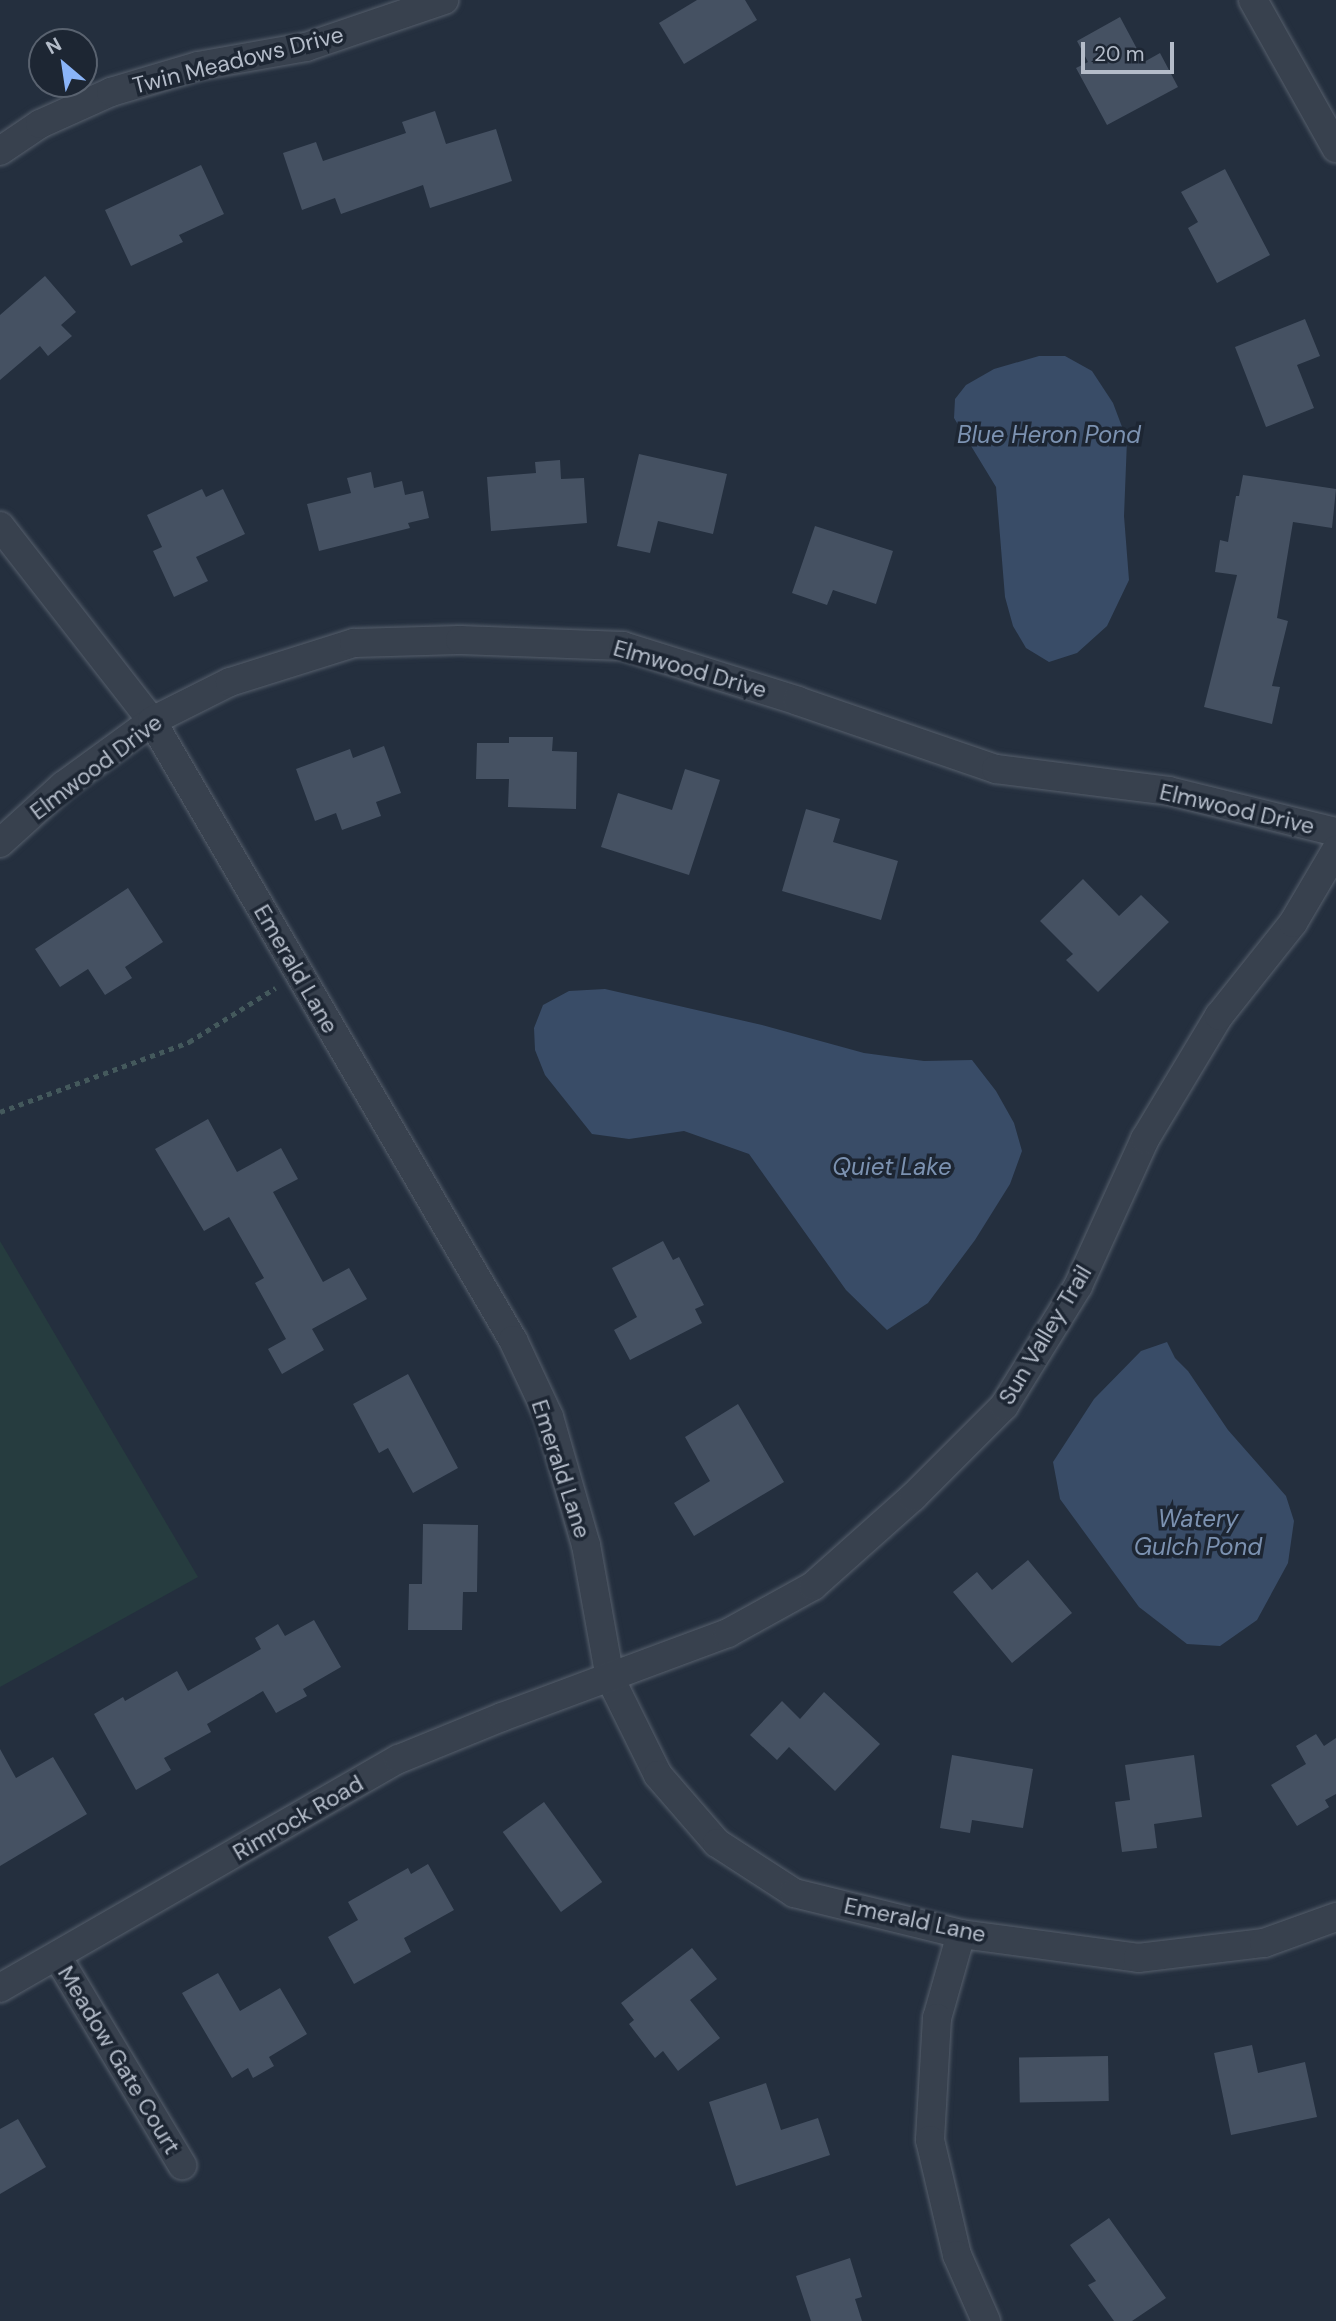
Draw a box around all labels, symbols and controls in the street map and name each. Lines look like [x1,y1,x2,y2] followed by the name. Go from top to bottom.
[130,20,346,100] street label: Twin Meadows Drive
[28,28,98,98] north arrow
[1084,28,1177,72] scale bar
[41,32,66,60] text: N
[1094,40,1145,68] text: 20 m
[957,421,1141,449] water label: Blue Heron Pond
[610,634,770,704] street label: Elmwood Drive
[25,708,167,826] street label: Elmwood Drive
[1157,778,1317,840] street label: Elmwood Drive
[248,900,344,1038] street label: Emerald Lane
[832,1153,952,1181] water label: Quiet Lake
[993,1260,1097,1410] street label: Sun Valley Trail
[526,1396,596,1542] street label: Emerald Lane
[1134,1505,1262,1561] water label: Watery Gulch Pond
[228,1770,368,1866] street label: Rimrock Road
[842,1892,988,1948] street label: Emerald Lane
[52,1961,186,2159] street label: Meadow Gate Court

